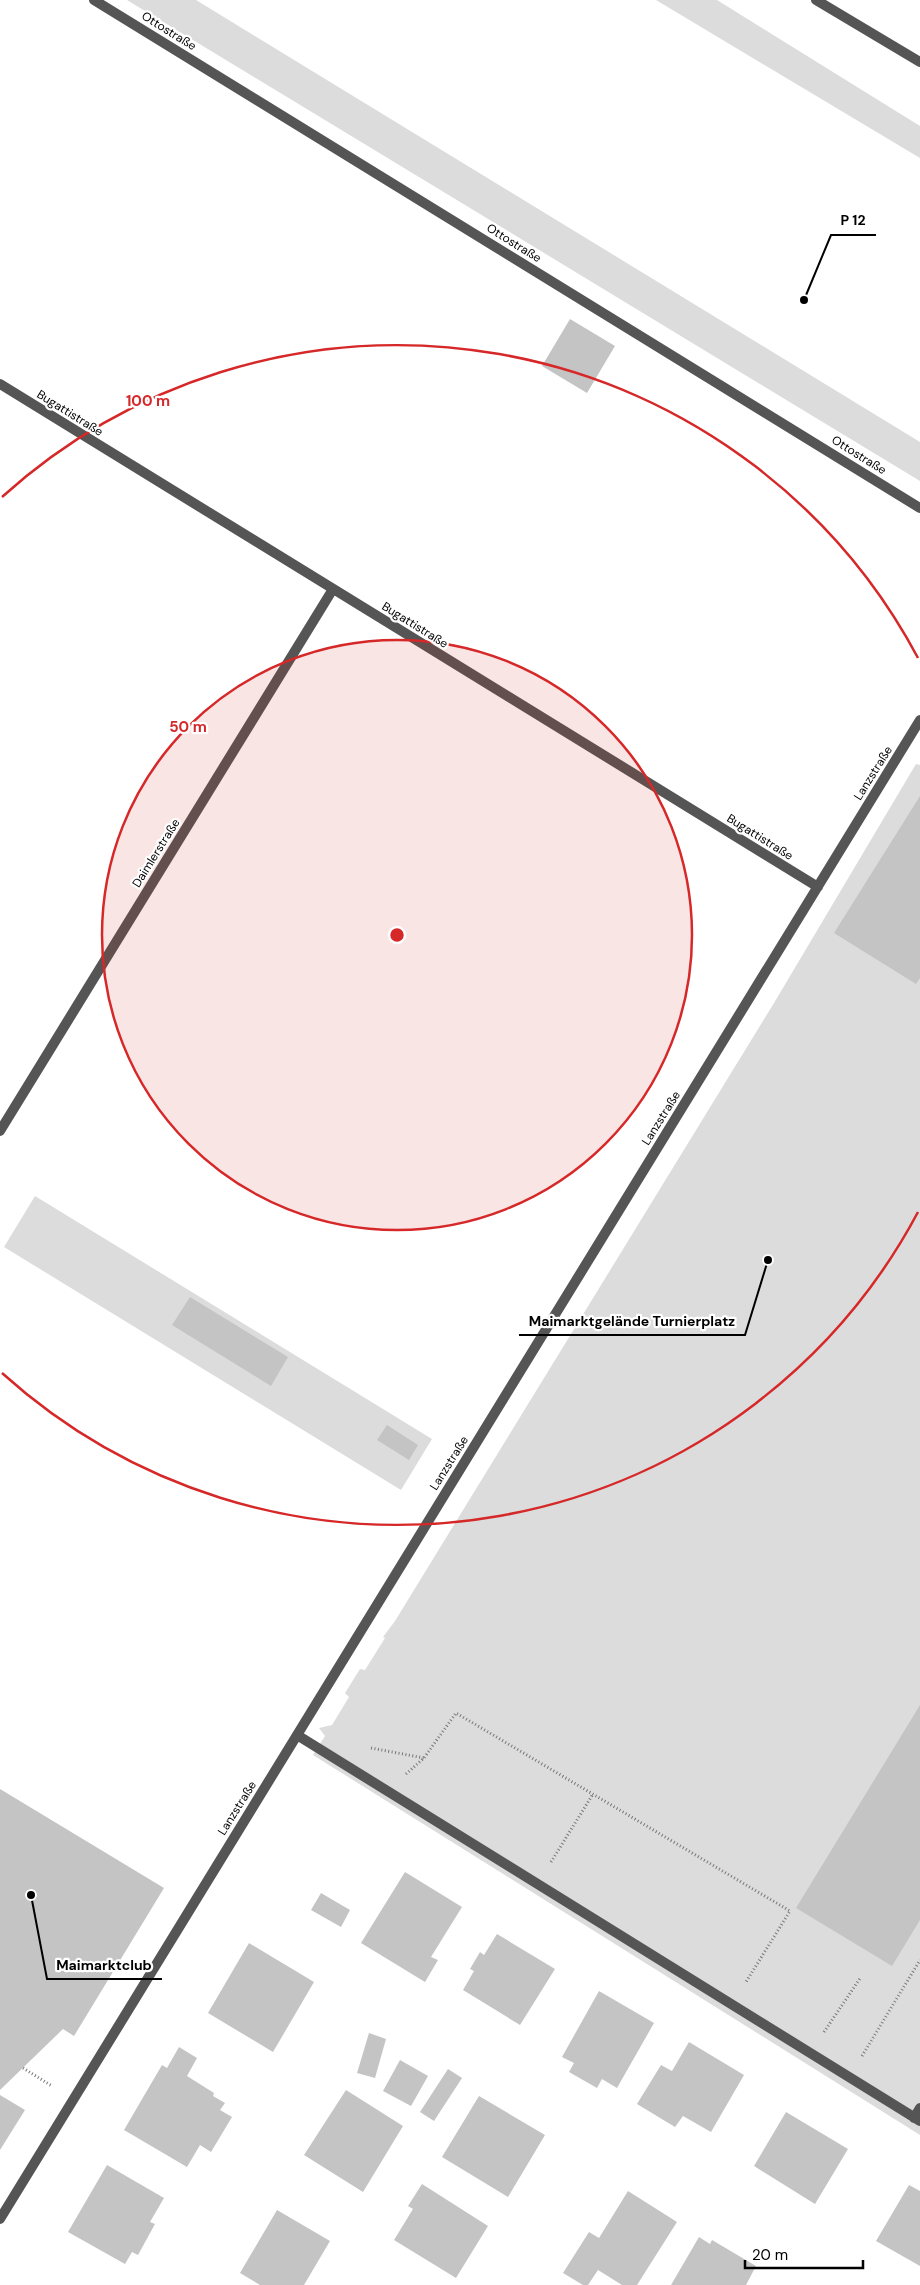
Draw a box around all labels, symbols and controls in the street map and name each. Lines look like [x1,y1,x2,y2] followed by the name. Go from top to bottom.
[139,8,200,54] street label: Ottostraße
[831,206,876,235] callout: P 12
[840,211,866,229] text: P 12
[484,220,545,266] street label: Ottostraße
[34,386,106,440] street label: Bugattistraße
[126,391,170,411] text: 100 m
[829,432,890,478] street label: Ottostraße
[379,598,451,652] street label: Bugattistraße
[169,717,207,737] text: 50 m
[850,743,896,803] street label: Lanzstraße
[724,810,796,864] street label: Bugattistraße
[128,815,184,890] street label: Daimlerstraße
[388,926,406,944] centre of rings
[638,1088,684,1148] street label: Lanzstraße
[519,1306,745,1335] callout: Maimarktgelände Turnierplatz
[529,1312,735,1330] text: Maimarktgelände Turnierplatz
[426,1433,472,1493] street label: Lanzstraße
[214,1778,260,1838] street label: Lanzstraße
[47,1950,162,1979] callout: Maimarktclub
[56,1956,152,1974] text: Maimarktclub
[745,2238,862,2270] scale bar
[752,2245,788,2265] text: 20 m

